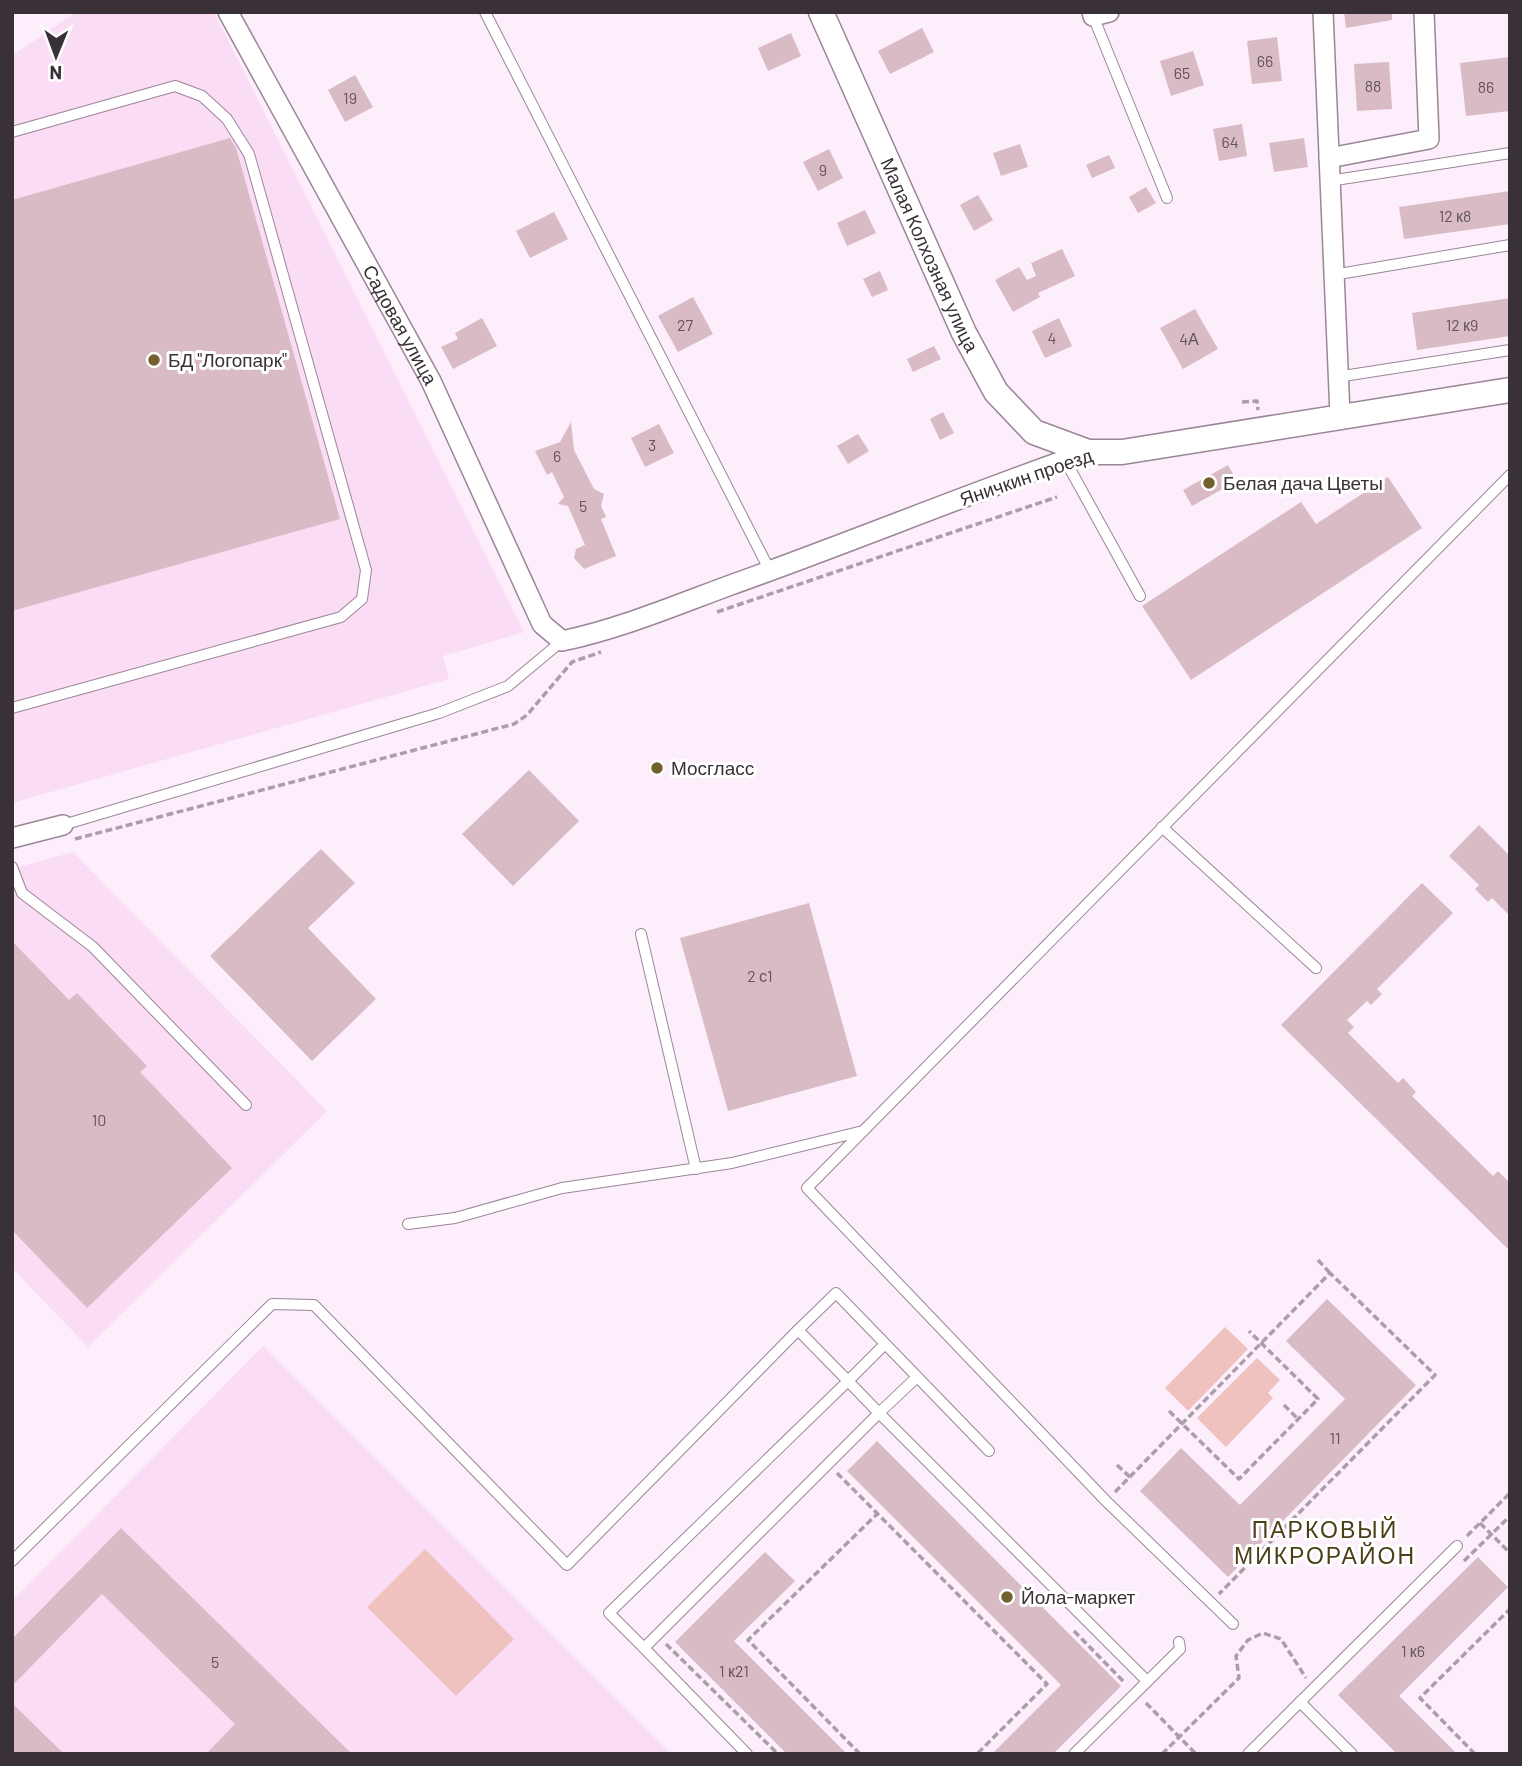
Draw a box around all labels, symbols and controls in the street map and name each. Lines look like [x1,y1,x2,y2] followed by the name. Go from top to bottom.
[21,21,91,91] north arrow
[1257,51,1273,70] house number: 66
[49,62,62,85] text: N
[1174,63,1190,82] house number: 65
[1365,76,1381,95] house number: 88
[1478,77,1494,96] house number: 86
[343,88,357,107] house number: 19
[1221,132,1239,151] house number: 64
[876,154,984,356] street label: Малая Колхозная улица
[819,160,827,179] house number: 9
[1439,206,1471,225] house number: 12 к8
[358,261,443,389] street label: Садовая улица
[677,315,693,334] house number: 27
[1446,315,1478,334] house number: 12 к9
[1048,328,1056,347] house number: 4
[1179,329,1199,348] house number: 4А
[168,348,287,371] place label: БД "Логопарк"
[146,352,162,368] marker: БД "Логопарк"
[648,435,656,454] house number: 3
[956,443,1095,510] street label: Яничкин проезд
[553,446,561,465] house number: 6
[1223,471,1383,494] place label: Белая дача Цветы
[1201,475,1217,491] marker: Белая дача Цветы
[579,496,587,515] house number: 5
[671,756,754,779] place label: Мосгласс
[649,760,665,776] marker: Мосгласс
[747,966,773,985] house number: 2 с1
[92,1110,106,1129] house number: 10
[1329,1428,1341,1447] house number: 11
[1234,1515,1416,1569] district label: ПАРКОВЫЙ МИКРОРАЙОН
[1021,1585,1136,1608] place label: Йола-маркет
[999,1589,1015,1605] marker: Йола-маркет
[1401,1641,1425,1660] house number: 1 к6
[211,1652,219,1671] house number: 5
[719,1661,749,1680] house number: 1 к21

